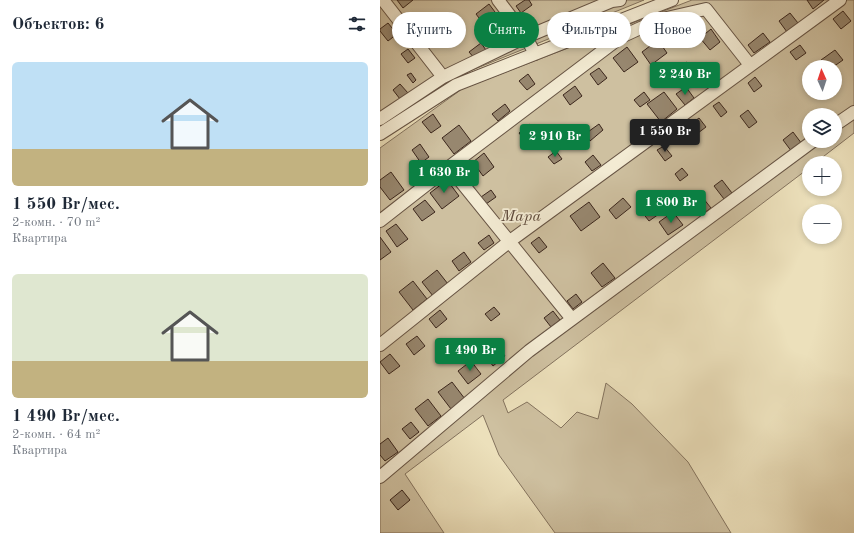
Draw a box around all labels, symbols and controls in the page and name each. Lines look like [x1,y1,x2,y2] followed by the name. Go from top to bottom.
[392,12,466,48] chip: Купить
[474,12,539,48] chip: Снять
[547,12,631,48] chip: Фильтры
[639,12,706,48] chip: Новое
[346,13,368,35] icon: filters
[12,16,104,33] text: Объектов: 6
[802,60,842,100] north arrow
[802,60,842,244] map controls
[644,62,726,96] pin: 2 240 Br
[659,68,711,81] text: 2 240 Br
[154,88,226,160] icon: home
[802,108,842,148] button: layers
[624,119,706,153] pin: 1 550 Br
[514,124,596,158] pin: 2 910 Br
[639,125,691,138] text: 1 550 Br
[529,130,581,143] text: 2 910 Br
[802,156,842,196] button: +
[403,160,485,194] pin: 1 630 Br
[418,166,470,179] text: 1 630 Br
[630,190,712,224] pin: 1 800 Br
[12,196,120,213] text: 1 550 Br/мес.
[645,196,697,209] text: 1 800 Br
[802,204,842,244] button: −
[500,209,541,225] park label: Мара
[12,216,100,229] text: 2-комн. · 70 m²
[12,232,67,245] text: Квартира
[154,300,226,372] icon: home
[429,338,511,372] pin: 1 490 Br
[444,344,496,357] text: 1 490 Br
[12,408,120,425] text: 1 490 Br/мес.
[12,428,100,441] text: 2-комн. · 64 m²
[12,444,67,457] text: Квартира

